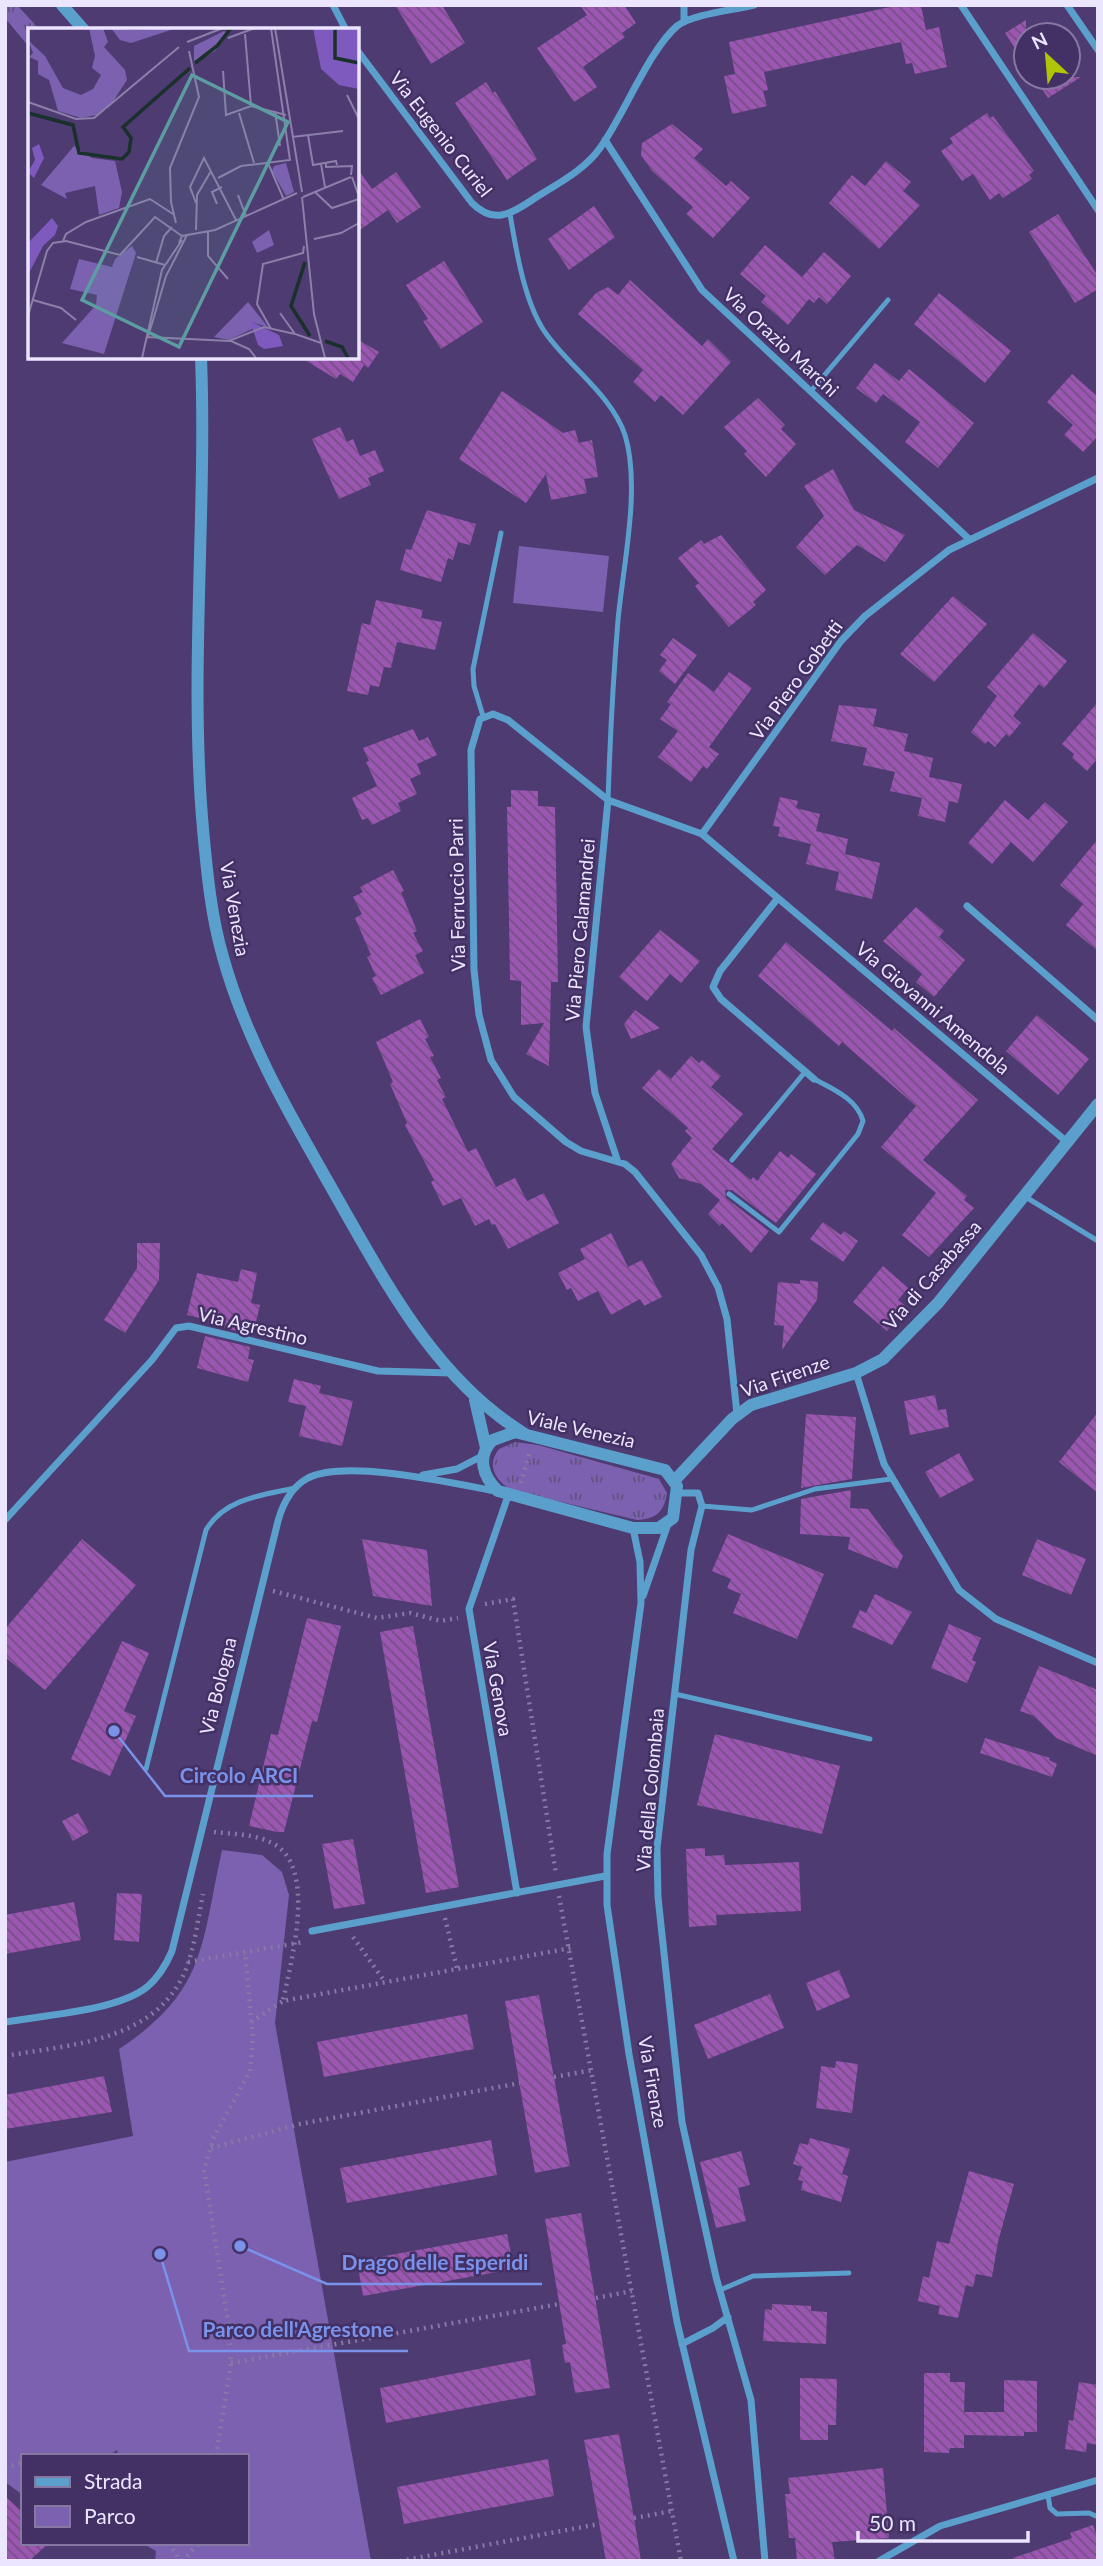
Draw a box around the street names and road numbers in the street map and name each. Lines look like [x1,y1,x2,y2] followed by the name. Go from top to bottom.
[385,66,497,201] street label: Via Eugenio Curiel
[719,282,844,401] street label: Via Orazio Marchi
[744,615,847,744] street label: Via Piero Gobetti
[444,818,469,972] street label: Via Ferruccio Parri
[560,838,599,1022] street label: Via Piero Calamandrei
[216,860,255,958] street label: Via Venezia
[852,936,1015,1079] street label: Via Giovanni Amendola
[878,1215,985,1334] street label: Via di Casabassa
[196,1302,310,1349] street label: Via Agrestino
[737,1350,832,1401] street label: Via Firenze
[525,1405,637,1452] street label: Viale Venezia
[194,1635,241,1737] street label: Via Bologna
[479,1640,518,1738] street label: Via Genova
[631,1707,668,1873] street label: Via della Colombaia
[634,2034,673,2130] street label: Via Firenze

